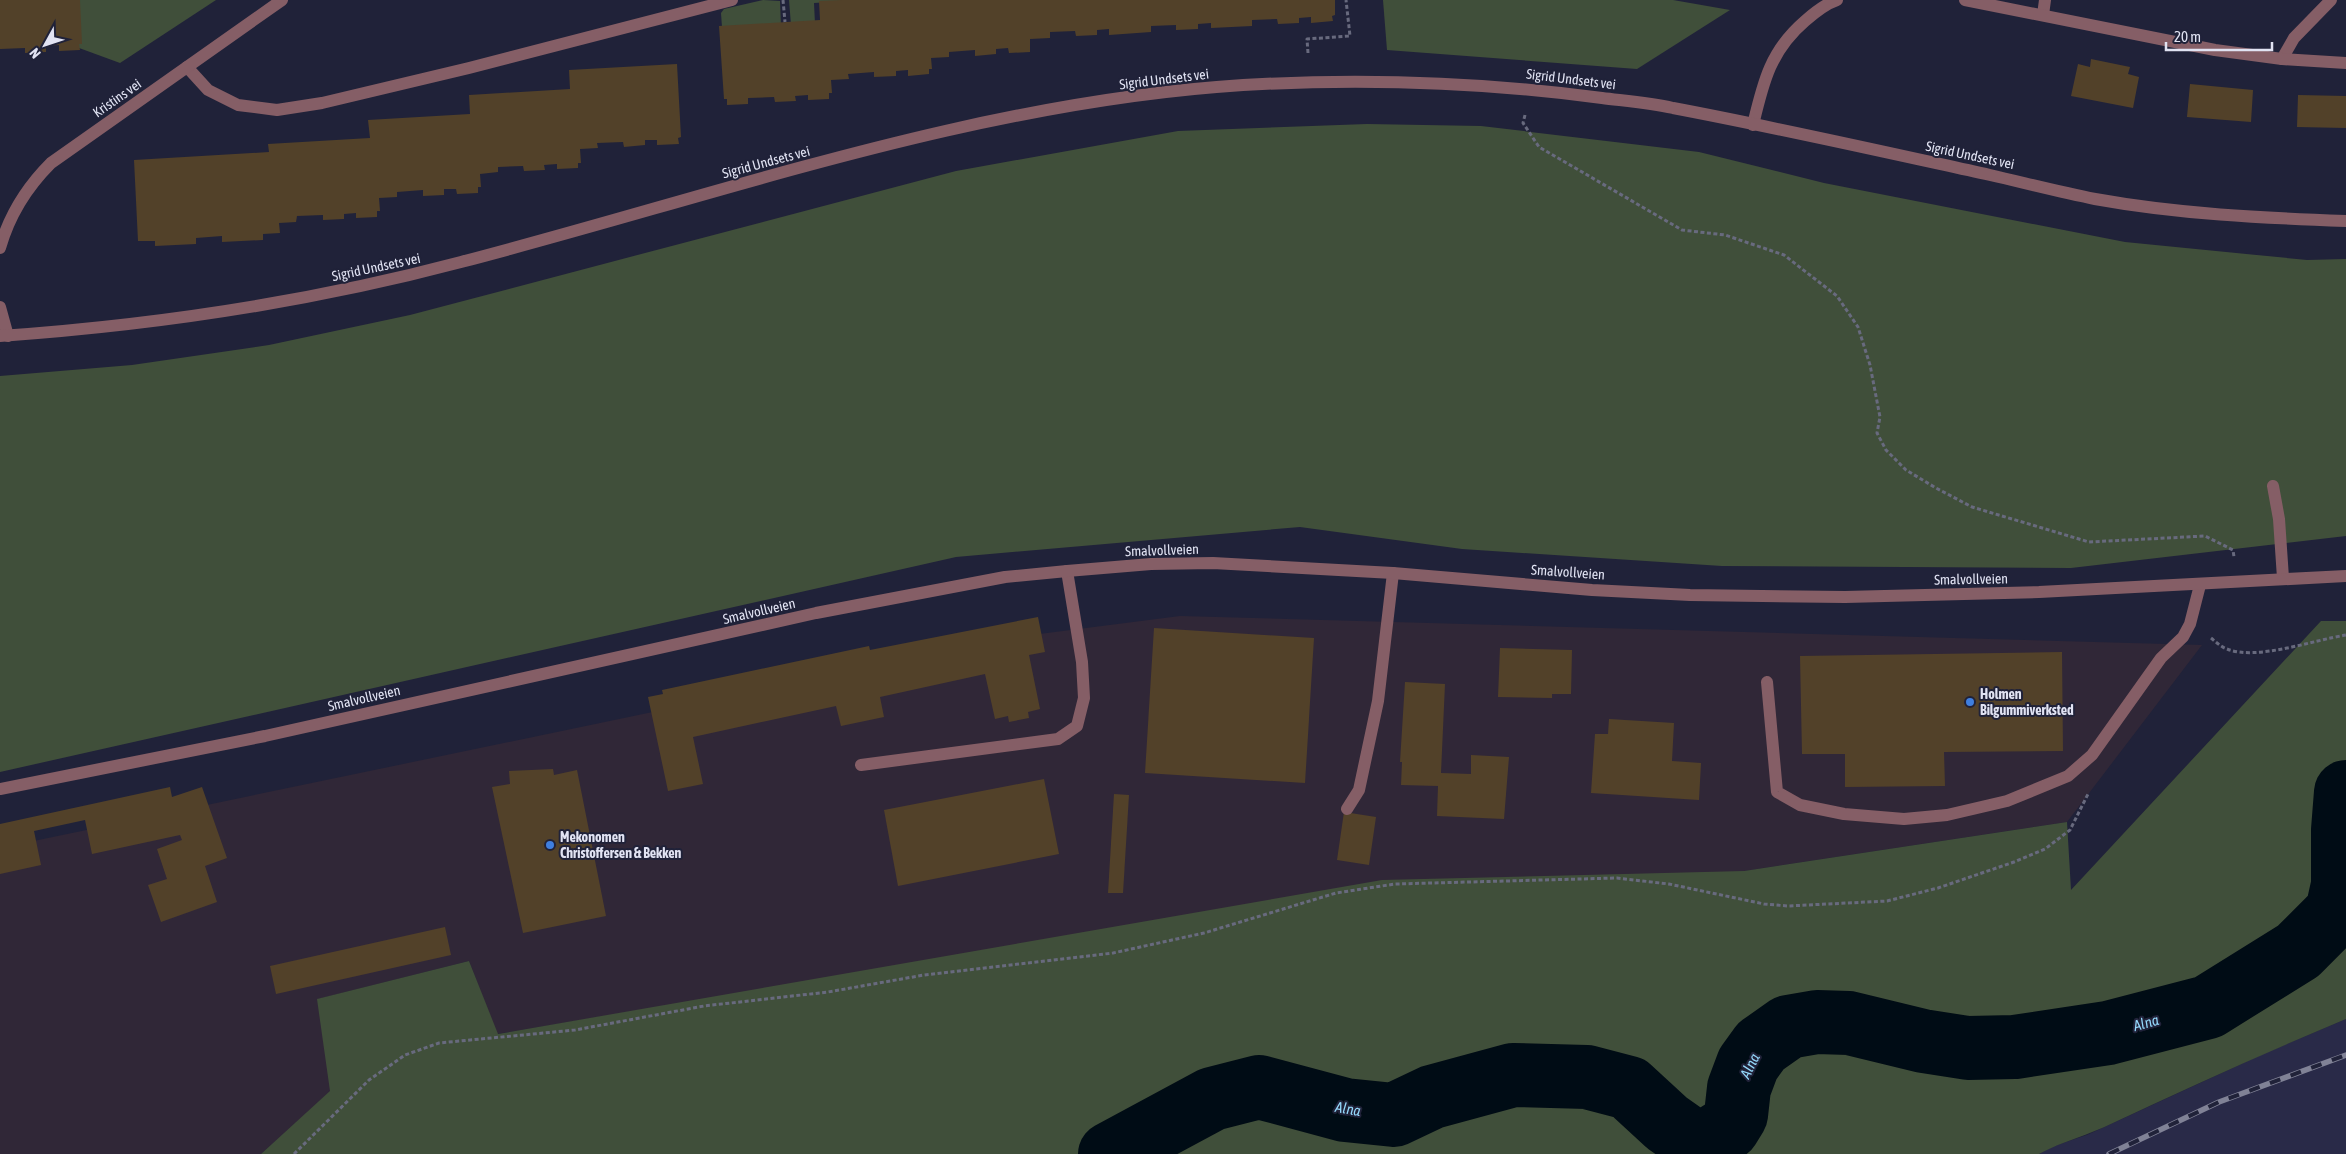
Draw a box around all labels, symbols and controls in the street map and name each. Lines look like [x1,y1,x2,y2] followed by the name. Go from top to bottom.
[20,20,70,70] north arrow
[2166,20,2272,52] scale bar
[2174,28,2201,45] text: 20 m
[26,45,44,62] text: N
[1118,66,1210,92] street label: Sigrid Undsets vei
[1525,66,1617,92] street label: Sigrid Undsets vei
[90,76,144,120] street label: Kristins vei
[1924,138,2016,172] street label: Sigrid Undsets vei
[720,143,812,181] street label: Sigrid Undsets vei
[330,250,422,284] street label: Sigrid Undsets vei
[1125,541,1199,559] street label: Smalvollveien
[1531,561,1605,583] street label: Smalvollveien
[1934,570,2008,588] street label: Smalvollveien
[721,595,797,627] street label: Smalvollveien
[326,682,402,714] street label: Smalvollveien
[1980,686,2074,718] place label: Holmen Bilgummiverksted
[1964,696,1976,708] marker: Holmen Bilgummiverksted
[560,829,682,861] place label: Mekonomen Christoffersen & Bekken
[544,839,556,851] marker: Mekonomen Christoffersen & Bekken
[2130,1011,2160,1034] water label: Alna
[1736,1050,1763,1082] water label: Alna
[1333,1098,1362,1119] water label: Alna

